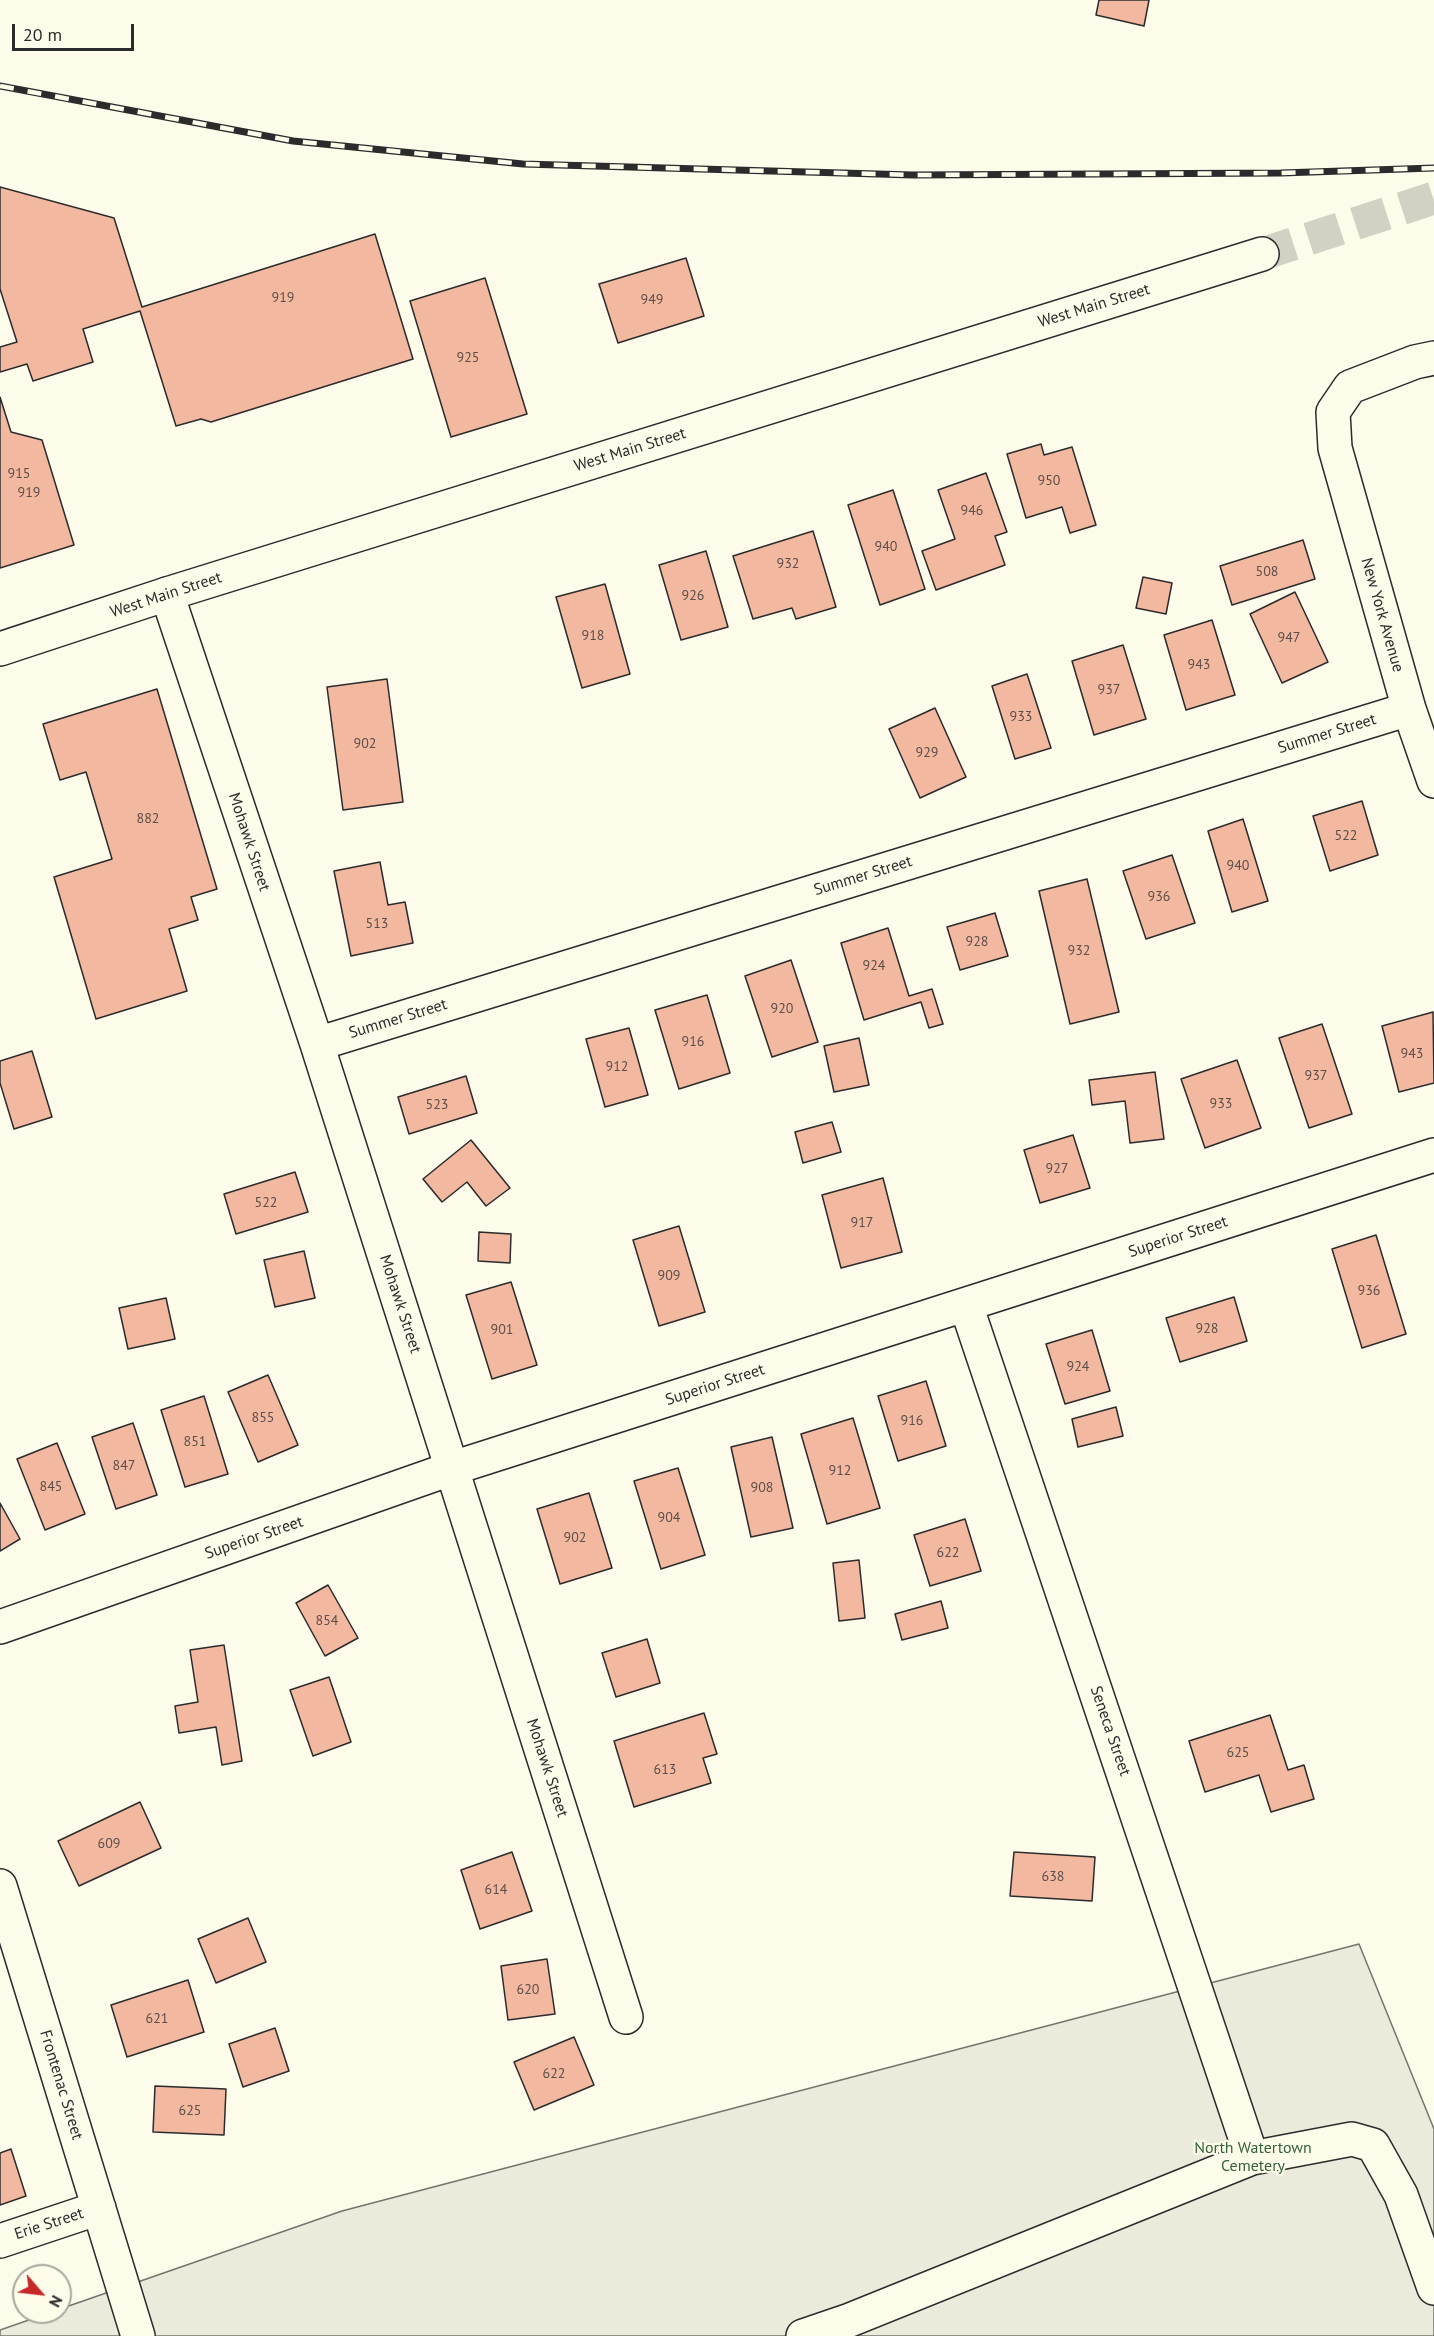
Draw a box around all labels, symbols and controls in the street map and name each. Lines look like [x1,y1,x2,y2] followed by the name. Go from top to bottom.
[15,12,136,50] scale bar
[23,23,62,46] text: 20 m
[1036,280,1152,332] street label: West Main Street
[272,290,294,306] house number: 919
[641,292,663,308] house number: 949
[457,350,479,366] house number: 925
[572,424,688,476] street label: West Main Street
[8,466,30,482] house number: 915
[1038,473,1060,489] house number: 950
[18,485,40,501] house number: 919
[961,503,983,519] house number: 946
[875,539,897,555] house number: 940
[777,556,799,572] house number: 932
[1356,556,1408,674] street label: New York Avenue
[1256,564,1278,580] house number: 508
[108,568,224,622] street label: West Main Street
[682,588,704,604] house number: 926
[582,628,604,644] house number: 918
[1278,630,1300,646] house number: 947
[1188,657,1210,673] house number: 943
[1098,682,1120,698] house number: 937
[1010,709,1032,725] house number: 933
[1276,710,1378,758] street label: Summer Street
[354,736,376,752] house number: 902
[916,745,938,761] house number: 929
[224,790,274,894] street label: Mohawk Street
[137,811,159,827] house number: 882
[1335,828,1357,844] house number: 522
[812,852,914,900] street label: Summer Street
[1227,858,1249,874] house number: 940
[1148,889,1170,905] house number: 936
[366,916,388,932] house number: 513
[966,934,988,950] house number: 928
[1068,943,1090,959] house number: 932
[863,958,885,974] house number: 924
[347,995,449,1043] street label: Summer Street
[771,1001,793,1017] house number: 920
[682,1034,704,1050] house number: 916
[1401,1046,1423,1062] house number: 943
[606,1059,628,1075] house number: 912
[1305,1068,1327,1084] house number: 937
[1210,1096,1232,1112] house number: 933
[426,1097,448,1113] house number: 523
[1046,1161,1068,1177] house number: 927
[255,1195,277,1211] house number: 522
[1126,1212,1230,1262] street label: Superior Street
[851,1215,873,1231] house number: 917
[375,1252,425,1356] street label: Mohawk Street
[658,1268,680,1284] house number: 909
[1358,1283,1380,1299] house number: 936
[1196,1321,1218,1337] house number: 928
[491,1322,513,1338] house number: 901
[1067,1359,1089,1375] house number: 924
[663,1360,767,1410] street label: Superior Street
[252,1410,274,1426] house number: 855
[901,1413,923,1429] house number: 916
[184,1434,206,1450] house number: 851
[113,1458,135,1474] house number: 847
[829,1463,851,1479] house number: 912
[40,1479,62,1495] house number: 845
[751,1480,773,1496] house number: 908
[658,1510,680,1526] house number: 904
[202,1512,306,1564] street label: Superior Street
[564,1530,586,1546] house number: 902
[937,1545,959,1561] house number: 622
[316,1613,338,1629] house number: 854
[1086,1684,1134,1778] street label: Seneca Street
[522,1716,572,1820] street label: Mohawk Street
[1227,1745,1249,1761] house number: 625
[654,1762,676,1778] house number: 613
[98,1836,120,1852] house number: 609
[1042,1869,1064,1885] house number: 638
[485,1882,507,1898] house number: 614
[517,1982,539,1998] house number: 620
[146,2011,168,2027] house number: 621
[35,2028,87,2142] street label: Frontenac Street
[543,2066,565,2082] house number: 622
[179,2103,201,2119] house number: 625
[1194,2138,1312,2176] park label: North Watertown Cemetery
[12,2204,86,2244] street label: Erie Street
[12,2264,72,2324] north arrow
[45,2292,67,2311] text: N

